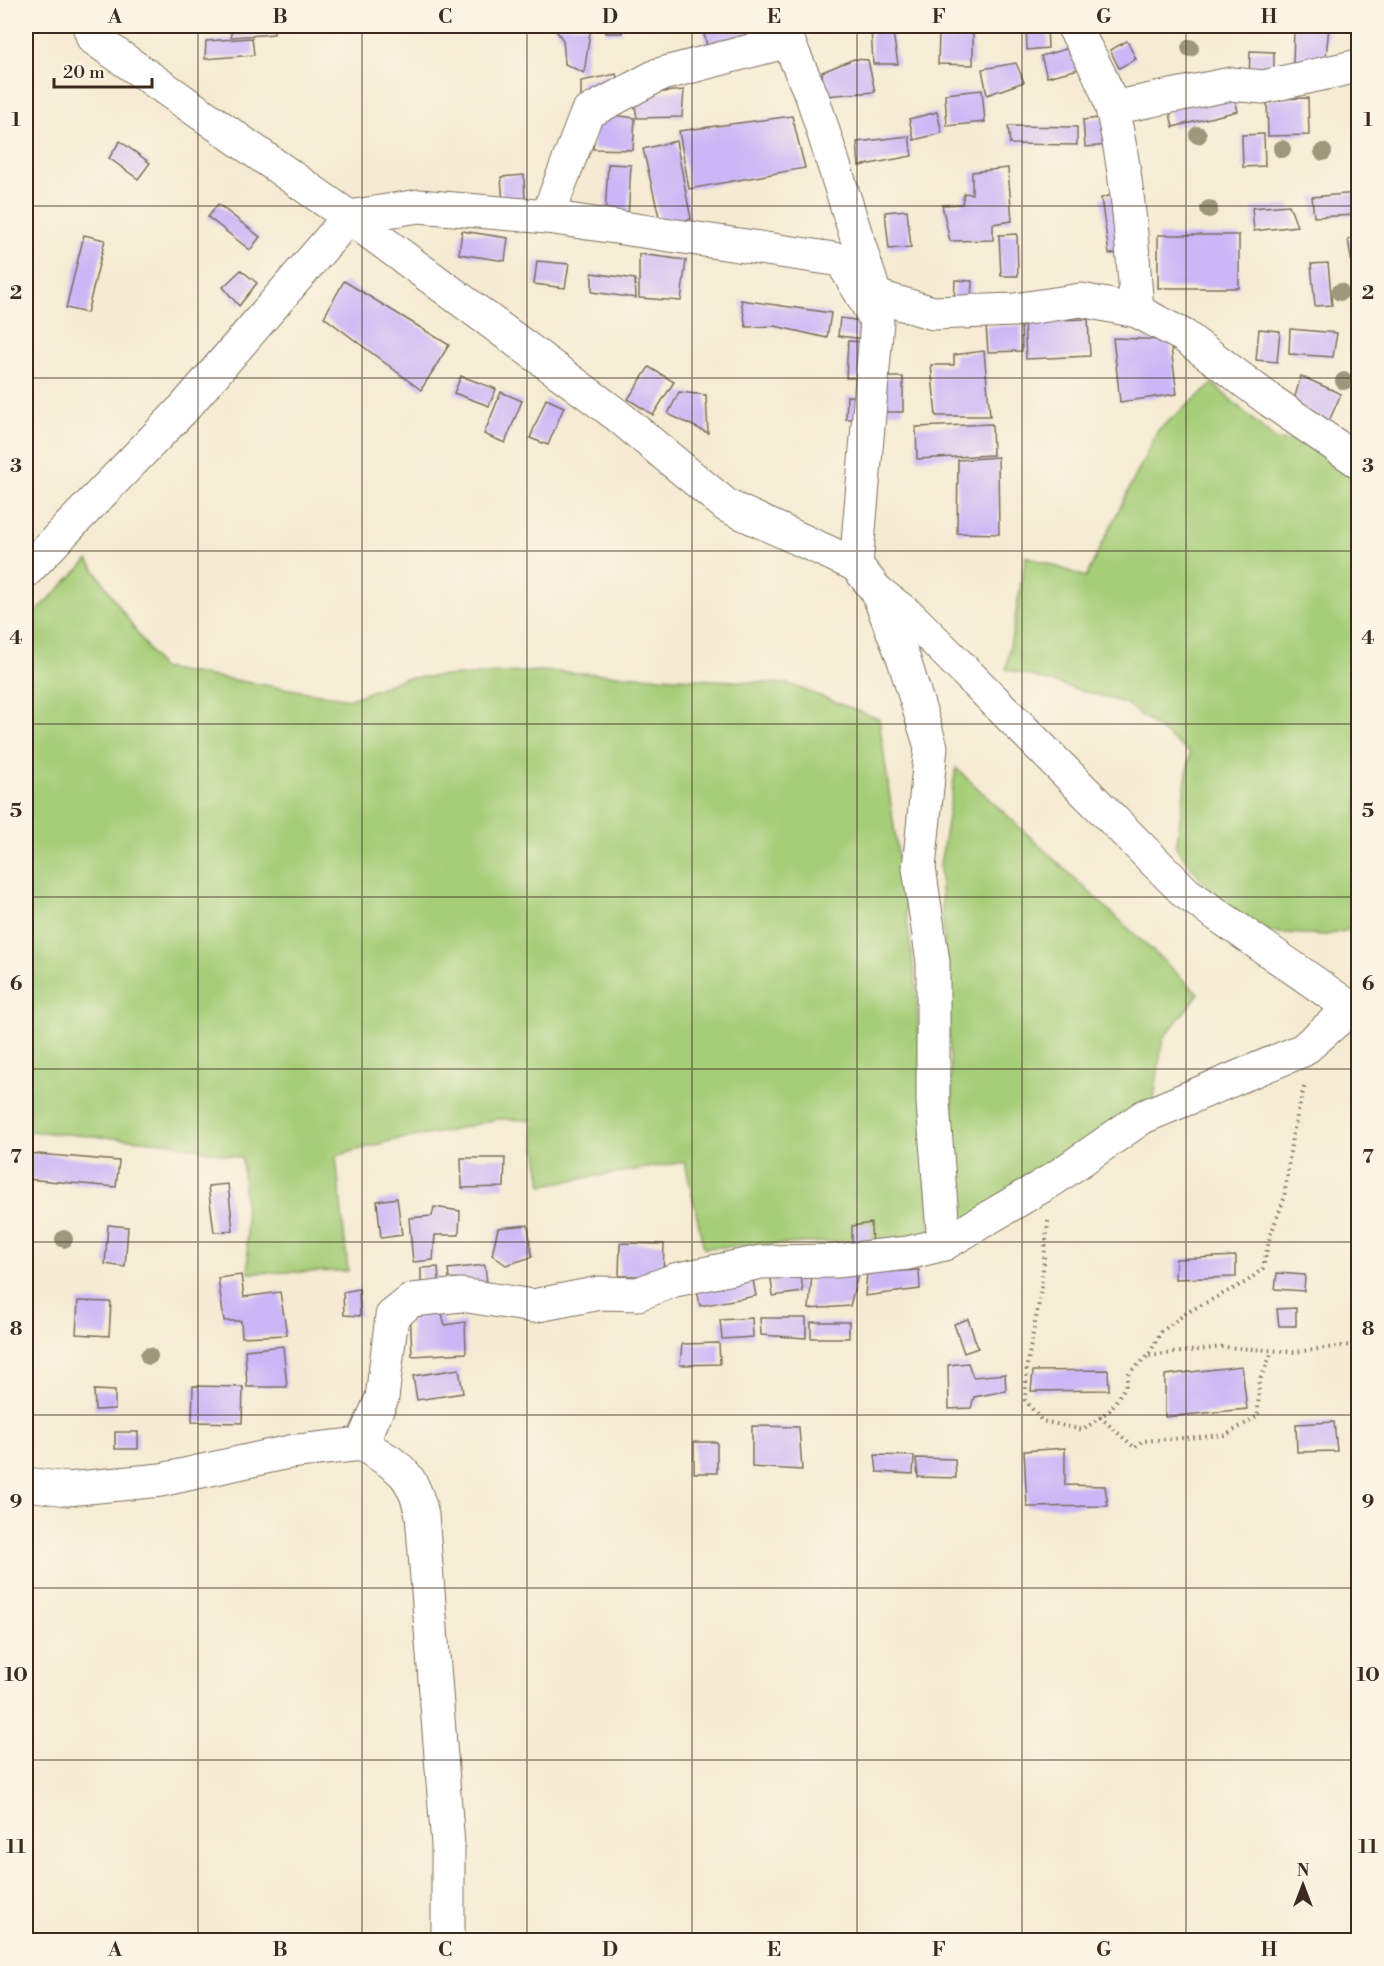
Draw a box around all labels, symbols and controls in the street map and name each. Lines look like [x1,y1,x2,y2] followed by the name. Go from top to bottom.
[107,5,123,30] text: A
[272,5,288,30] text: B
[438,5,452,30] text: C
[602,5,618,30] text: D
[767,5,781,30] text: E
[932,5,946,30] text: F
[1096,5,1112,30] text: G
[1261,5,1278,30] text: H
[54,51,152,89] scale bar
[63,61,105,84] text: 20 m
[11,108,21,133] text: 1
[1363,108,1373,133] text: 1
[10,281,22,306] text: 2
[1362,281,1374,306] text: 2
[10,454,22,479] text: 3
[1362,454,1374,479] text: 3
[9,626,23,651] text: 4
[1361,626,1375,651] text: 4
[10,799,22,824] text: 5
[1362,799,1374,824] text: 5
[10,972,23,997] text: 6
[1362,972,1375,997] text: 6
[10,1145,22,1170] text: 7
[1362,1145,1374,1170] text: 7
[10,1317,23,1342] text: 8
[1362,1317,1375,1342] text: 8
[10,1490,22,1515] text: 9
[1362,1490,1374,1515] text: 9
[4,1663,28,1688] text: 10
[1356,1663,1380,1688] text: 10
[6,1835,26,1860] text: 11
[1358,1835,1378,1860] text: 11
[1273,1855,1333,1915] north arrow
[1297,1861,1310,1881] text: N
[107,1938,123,1963] text: A
[272,1938,288,1963] text: B
[438,1938,452,1963] text: C
[602,1938,618,1963] text: D
[767,1938,781,1963] text: E
[932,1938,946,1963] text: F
[1096,1938,1112,1963] text: G
[1261,1938,1278,1963] text: H

